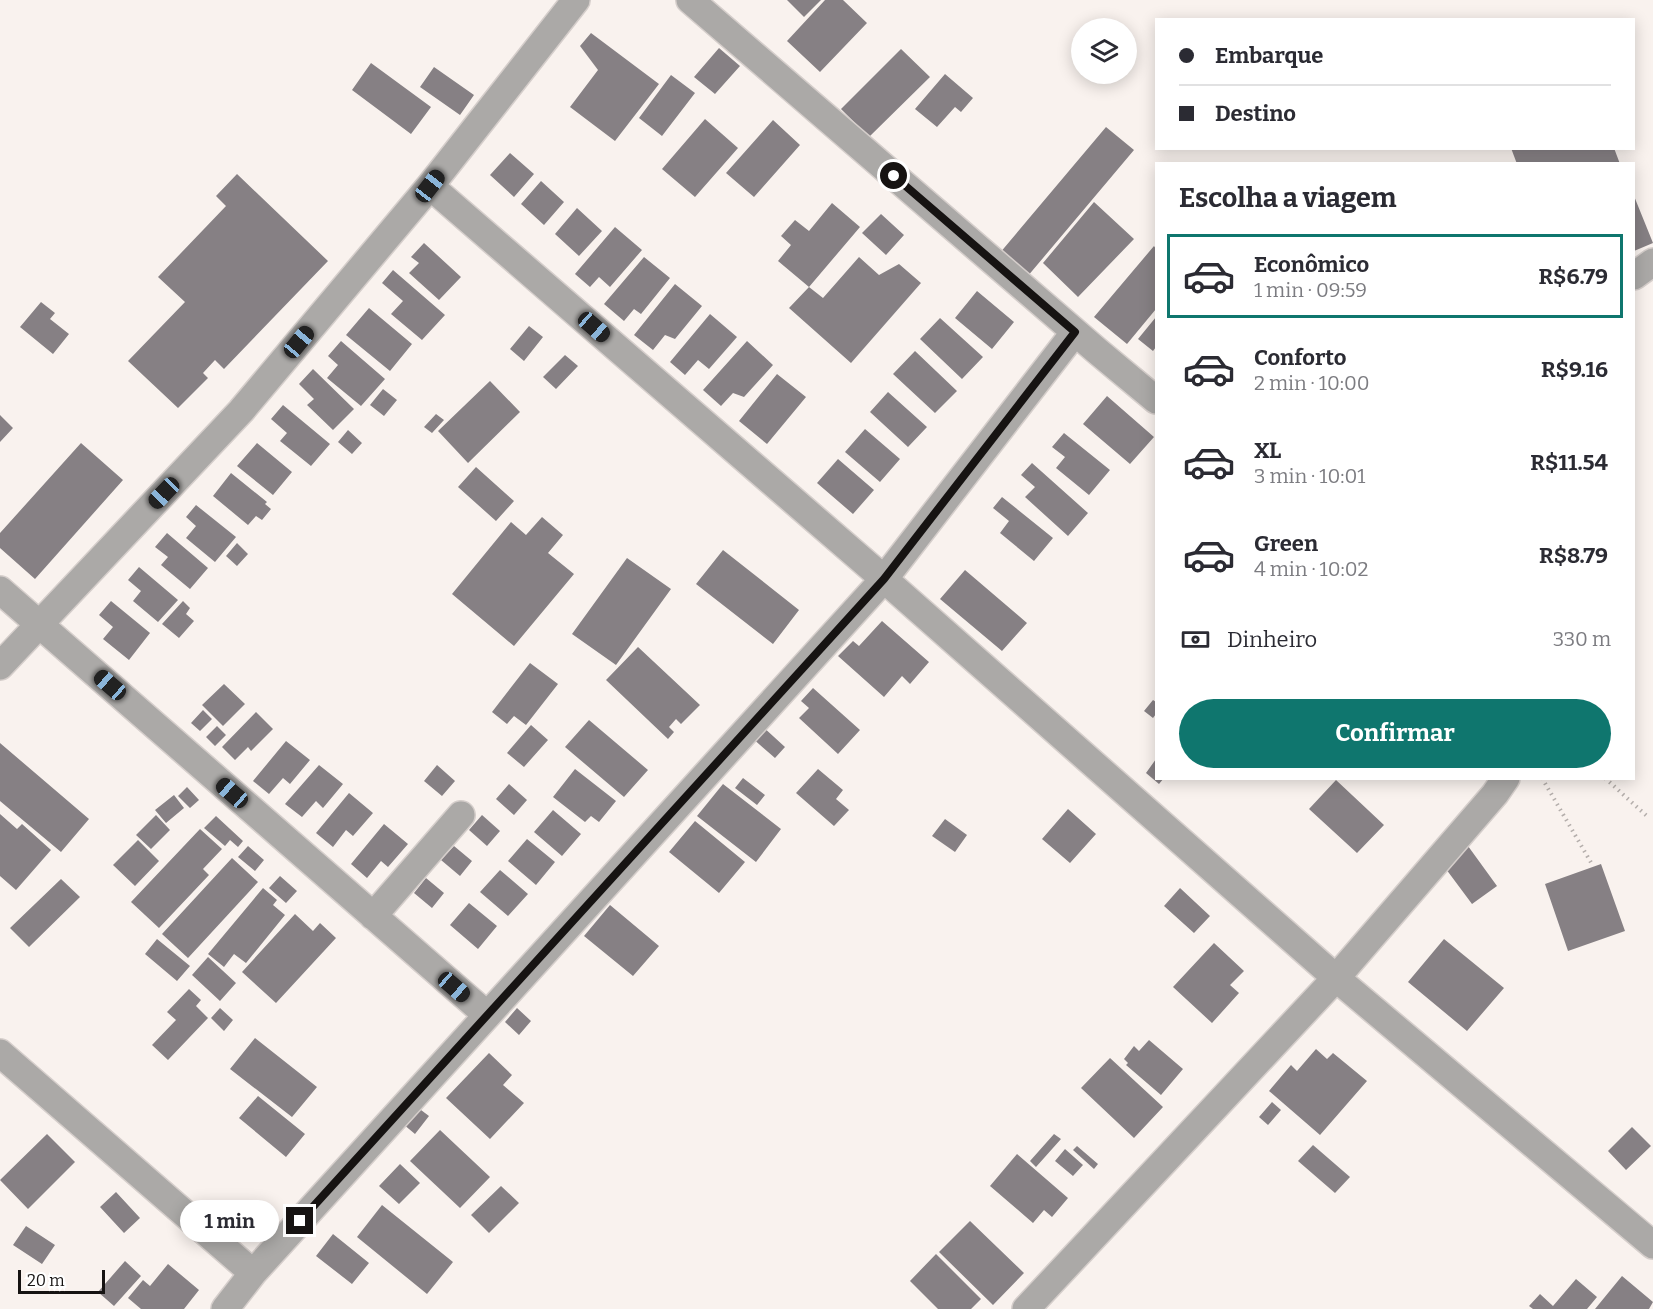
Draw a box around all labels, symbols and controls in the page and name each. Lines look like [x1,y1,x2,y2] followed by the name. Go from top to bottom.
[1071,18,1137,84] map controls
[1071,18,1137,84] button: layers
[1215,42,1323,69] text: Embarque
[1215,100,1296,127] text: Destino
[880,162,907,189] route start
[412,166,448,206] car
[1179,182,1397,214] text: Escolha a viagem
[1182,249,1236,303] icon: car
[1254,251,1369,278] text: Econômico
[1538,263,1608,290] text: R$6.79
[1254,278,1367,302] text: 1 min · 09:59
[575,308,613,346] car
[281,322,317,362] car
[1182,342,1236,396] icon: car
[1254,344,1346,371] text: Conforto
[1541,356,1608,383] text: R$9.16
[1254,371,1370,395] text: 2 min · 10:00
[1182,435,1236,489] icon: car
[1254,437,1281,464] text: XL
[1530,449,1608,476] text: R$11.54
[1254,464,1365,488] text: 3 min · 10:01
[145,474,183,512] car
[1182,528,1236,582] icon: car
[1254,530,1318,557] text: Green
[1539,542,1608,569] text: R$8.79
[1254,557,1368,581] text: 4 min · 10:02
[1179,623,1212,656] icon: cash
[1227,626,1317,653] text: Dinheiro
[1553,627,1611,651] text: 330 m
[91,666,129,704] car
[1179,699,1611,768] button: Confirmar
[213,774,251,812] car
[435,968,473,1006] car
[180,1200,279,1242] callout: 1 min
[286,1207,313,1234] route end
[204,1209,255,1233] text: 1 min
[18,1267,105,1294] scale bar
[27,1271,64,1290] text: 20 m

